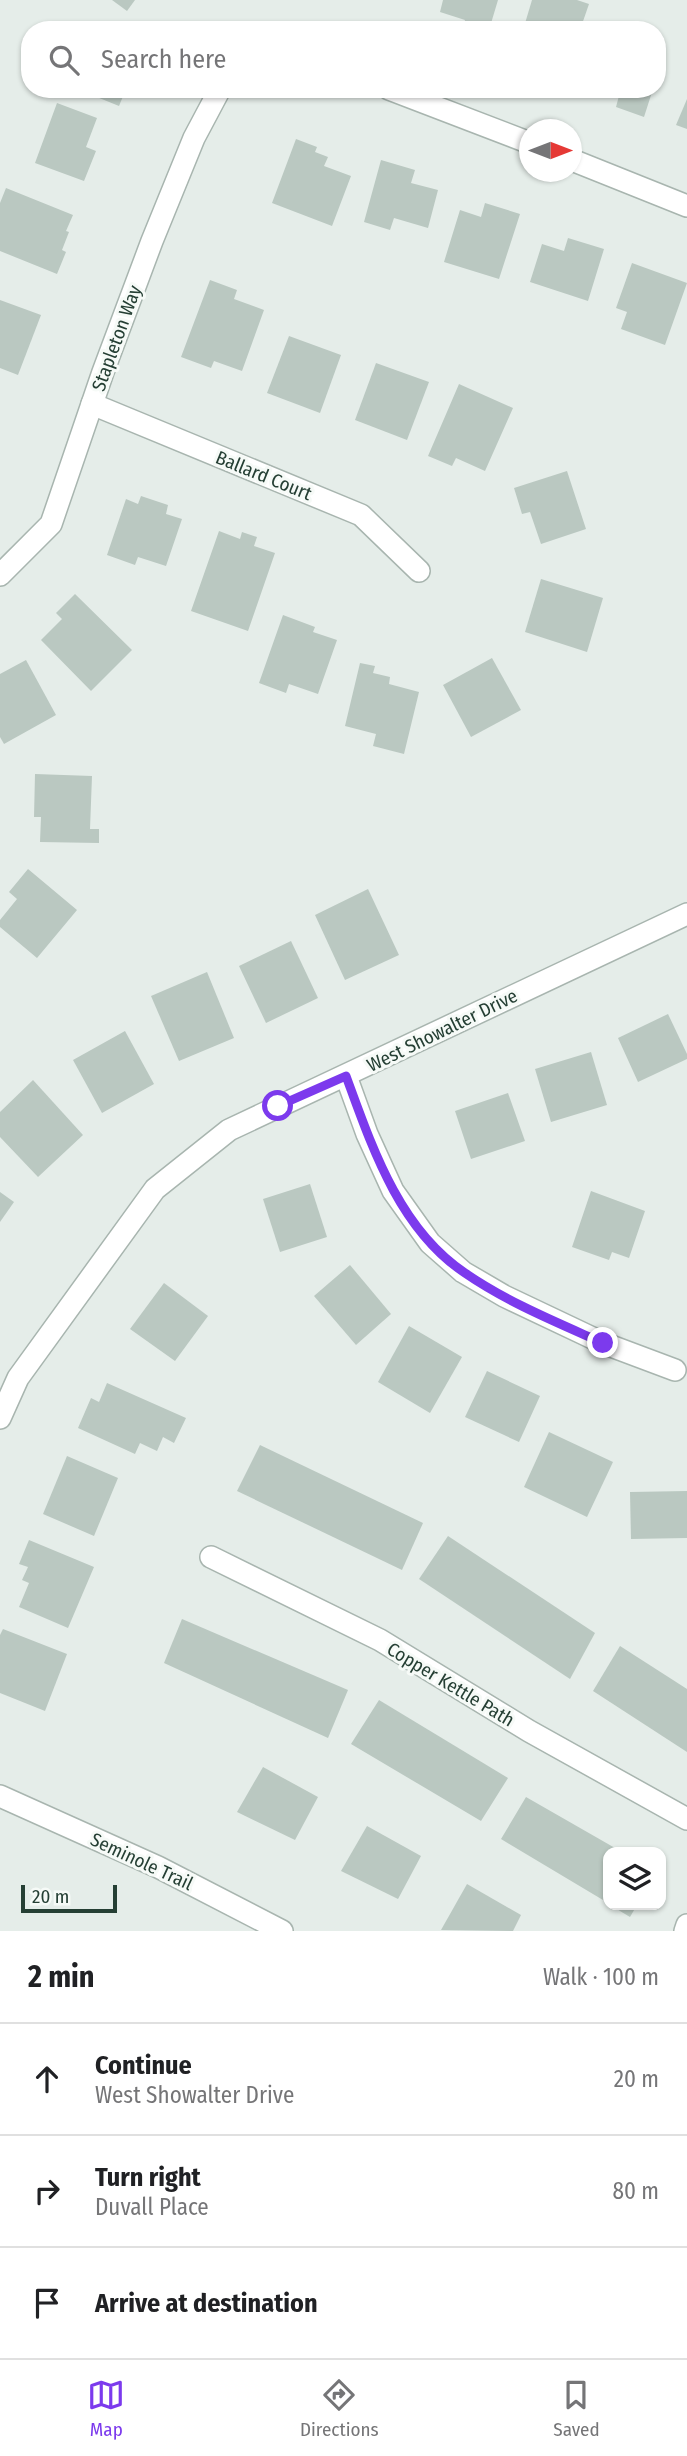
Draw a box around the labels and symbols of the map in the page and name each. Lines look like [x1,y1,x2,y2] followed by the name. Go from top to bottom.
[519,119,582,182] north arrow
[87,282,146,394] street label: Stapleton Way
[212,446,316,505] street label: Ballard Court
[363,984,521,1077] street label: West Showalter Drive
[262,1090,293,1121] route start
[587,1327,618,1358] route end
[383,1637,519,1732] street label: Copper Kettle Path
[87,1828,197,1895] street label: Seminole Trail
[21,1882,117,1914] scale bar

